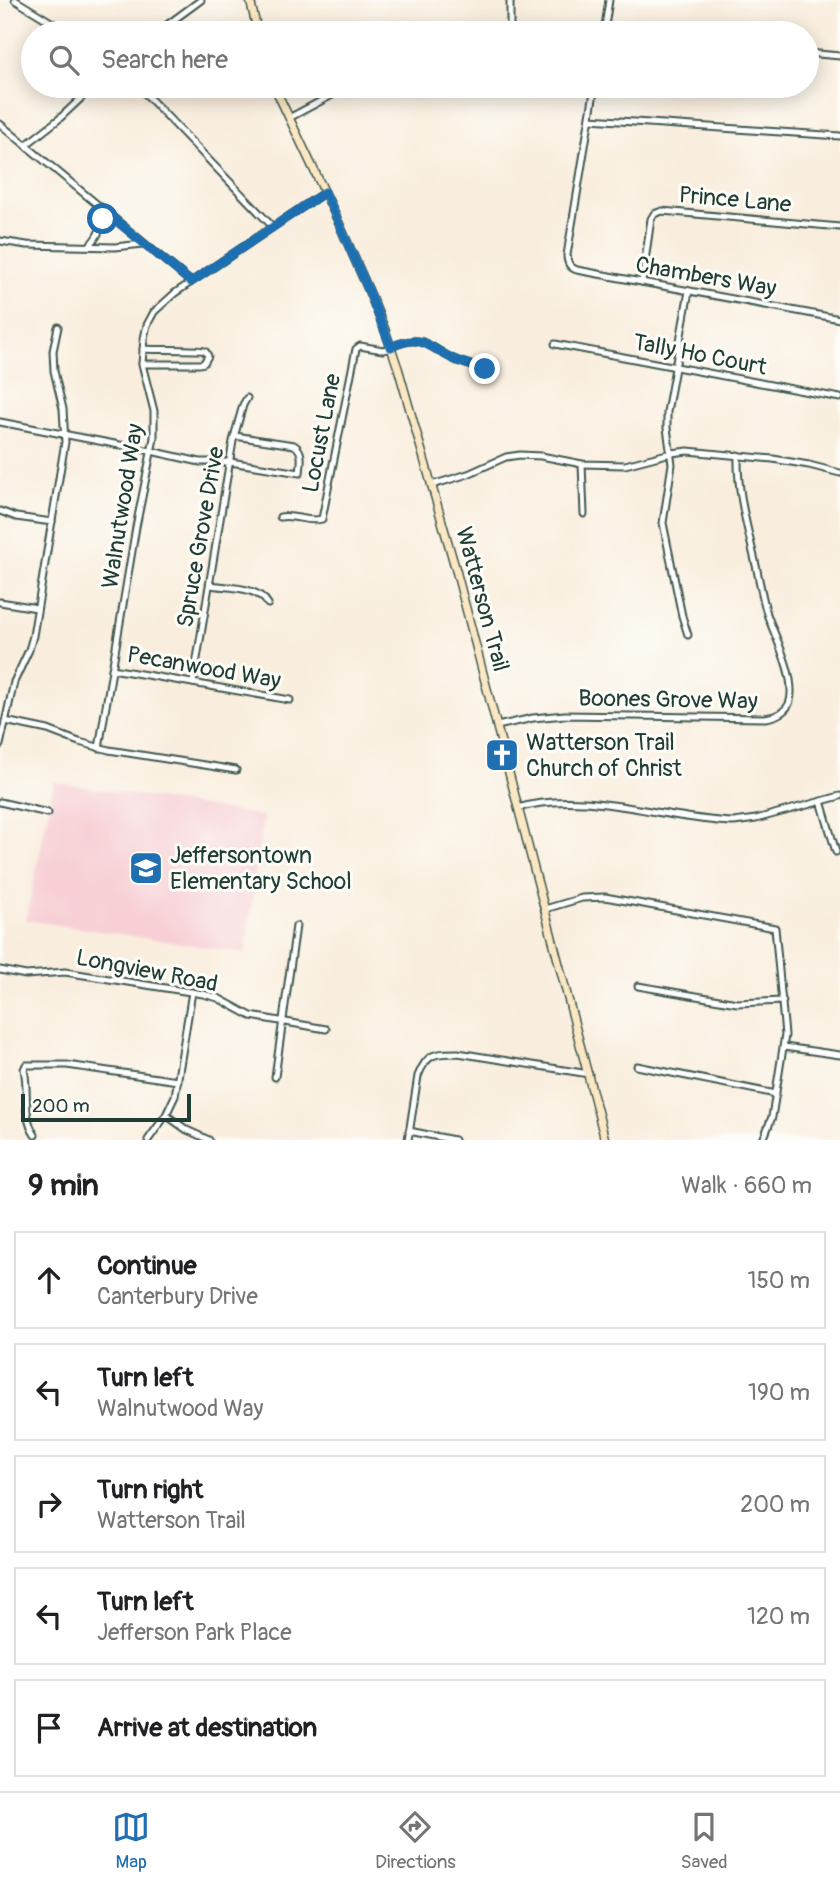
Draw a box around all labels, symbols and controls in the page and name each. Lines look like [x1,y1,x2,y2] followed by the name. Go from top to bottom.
[21,21,819,98] search box
[45,41,83,79] icon: search
[101,44,228,76] text: Search here
[678,180,793,219] street label: Prince Lane
[87,203,118,234] route start
[633,250,779,303] street label: Chambers Way
[631,327,770,382] street label: Tally Ho Court
[469,353,500,384] route end
[296,371,347,495] street label: Locust Lane
[95,421,150,590] street label: Walnutwood Way
[170,444,231,630] street label: Spruce Grove Drive
[449,524,516,675] street label: Watterson Trail
[125,640,283,695] street label: Pecanwood Way
[578,683,758,716] street label: Boones Grove Way
[526,728,682,783] place label: Watterson Trail Church of Christ
[483,736,521,774] church icon: Watterson Trail Church of Christ
[170,841,352,896] place label: Jeffersontown Elementary School
[127,849,165,887] school or university icon: Jeffersontown Elementary School
[74,943,220,998] street label: Longview Road
[21,1091,191,1123] scale bar
[32,1094,90,1118] text: 200 m
[28,1167,99,1204] text: 9 min
[681,1171,812,1200] text: Walk · 660 m
[97,1250,197,1282] text: Continue
[30,1261,68,1299] icon: ahead
[747,1266,810,1295] text: 150 m
[97,1282,258,1311] text: Canterbury Drive
[97,1362,193,1394] text: Turn left
[30,1373,68,1411] icon: left
[748,1378,810,1407] text: 190 m
[97,1394,263,1423] text: Walnutwood Way
[97,1474,203,1506] text: Turn right
[30,1485,68,1523] icon: right
[740,1490,810,1519] text: 200 m
[97,1506,246,1535] text: Watterson Trail
[97,1586,193,1618] text: Turn left
[30,1597,68,1635] icon: left
[747,1602,810,1631] text: 120 m
[97,1618,292,1647] text: Jefferson Park Place
[30,1709,68,1747] icon: arrive
[97,1712,317,1744] text: Arrive at destination
[112,1808,150,1874] tab: Map
[375,1808,456,1874] tab: Directions
[680,1808,728,1874] tab: Saved

